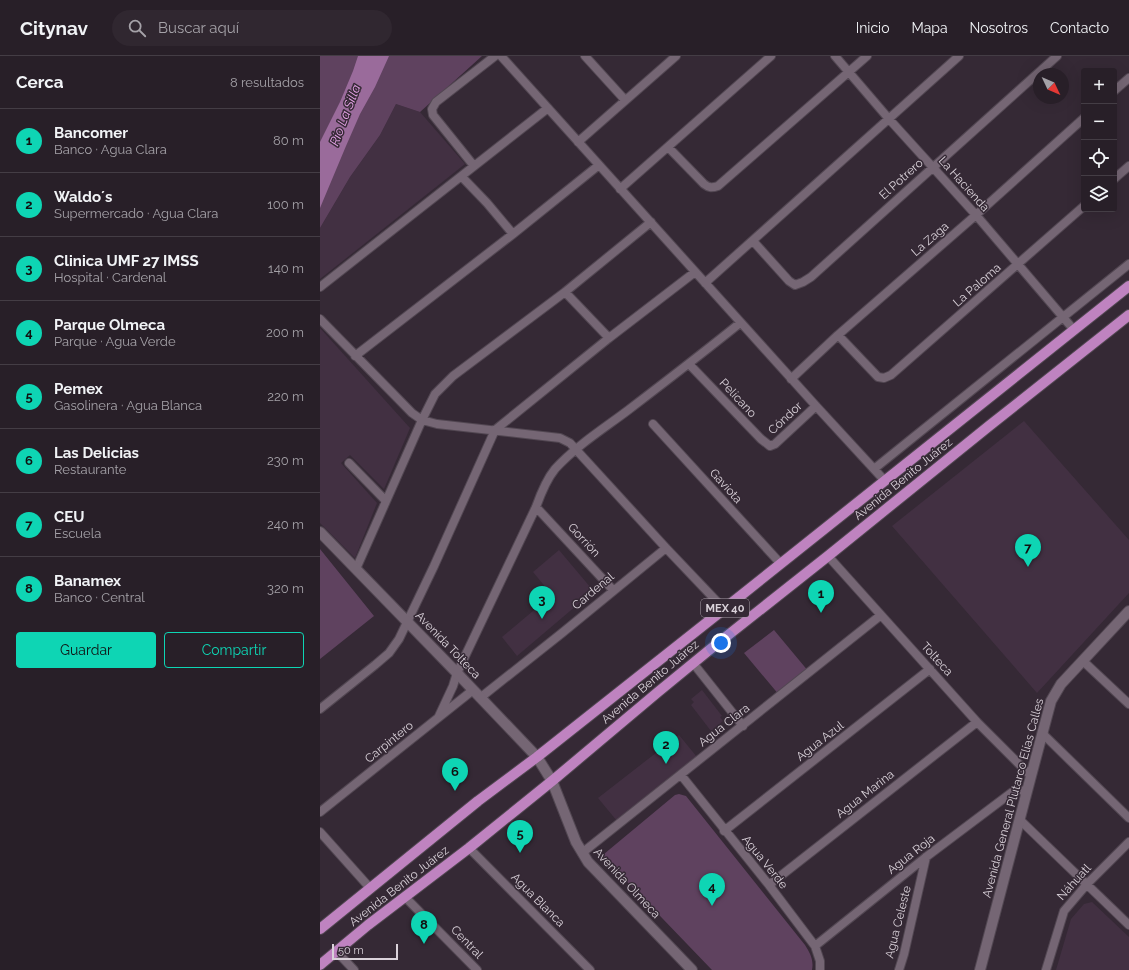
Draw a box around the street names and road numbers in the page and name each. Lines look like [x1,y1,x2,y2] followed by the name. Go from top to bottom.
[936,154,992,214] street label: La Hacienda
[876,156,926,202] street label: El Potrero
[909,219,951,259] street label: La Zaga
[950,261,1004,309] street label: La Paloma
[717,376,759,420] street label: Pelícano
[765,398,805,437] street label: Cóndor
[851,435,955,523] street label: Avenida Benito Juárez
[707,466,745,506] street label: Gaviota
[565,520,603,560] street label: Gorrión
[569,569,617,612] street label: Cardenal
[701,599,749,617] road number: MEX 40
[412,609,484,681] street label: Avenida Tolteca
[599,637,701,727] street label: Avenida Benito Juárez
[918,639,956,679] street label: Tolteca
[980,697,1046,899] street label: Avenida General Plutarco Elías Calles
[696,701,752,749] street label: Agua Clara
[362,718,416,766] street label: Carpintero
[794,718,847,764] street label: Agua Azul
[833,767,897,821] street label: Agua Marina
[885,831,937,877] street label: Agua Roja
[739,832,791,892] street label: Agua Verde
[346,843,452,929] street label: Avenida Benito Juárez
[591,845,663,921] street label: Avenida Olmeca
[1054,861,1094,903] street label: Náhuatl
[508,870,568,930] street label: Agua Blanca
[882,884,914,960] street label: Agua Celeste
[448,923,487,962] street label: Central

